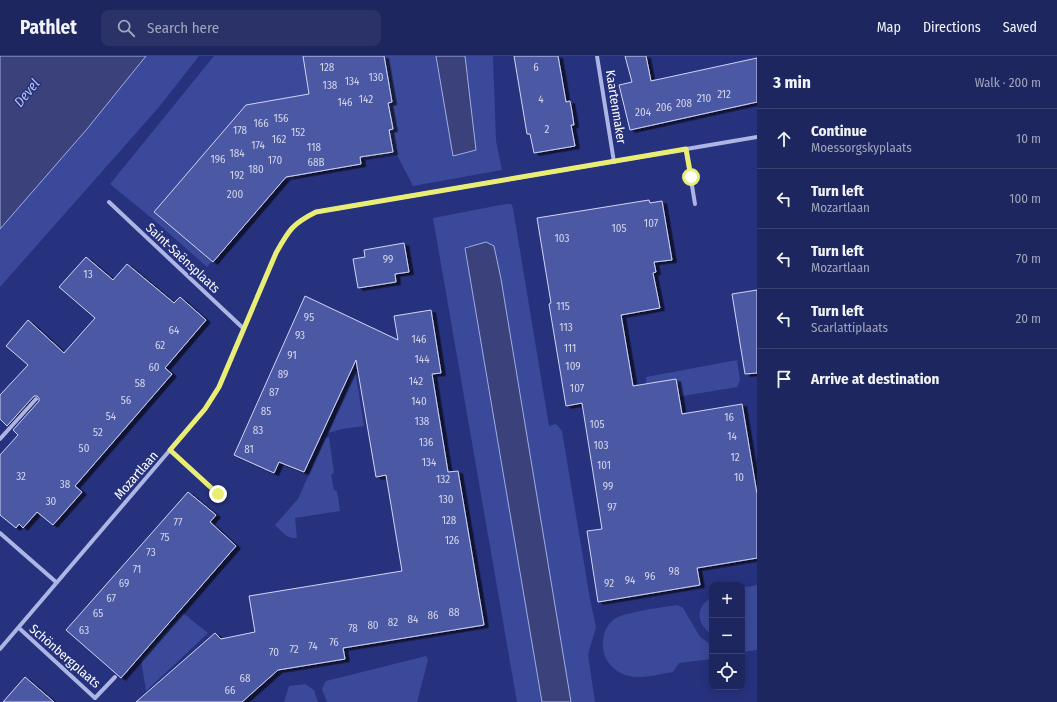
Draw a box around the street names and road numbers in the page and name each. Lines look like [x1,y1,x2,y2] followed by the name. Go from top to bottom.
[603,69,629,145] street label: Kaartenmaker
[143,220,223,296] street label: Saint-Saënsplaats
[111,448,161,502] street label: Mozartlaan
[26,621,104,691] street label: Schönbergplaats

